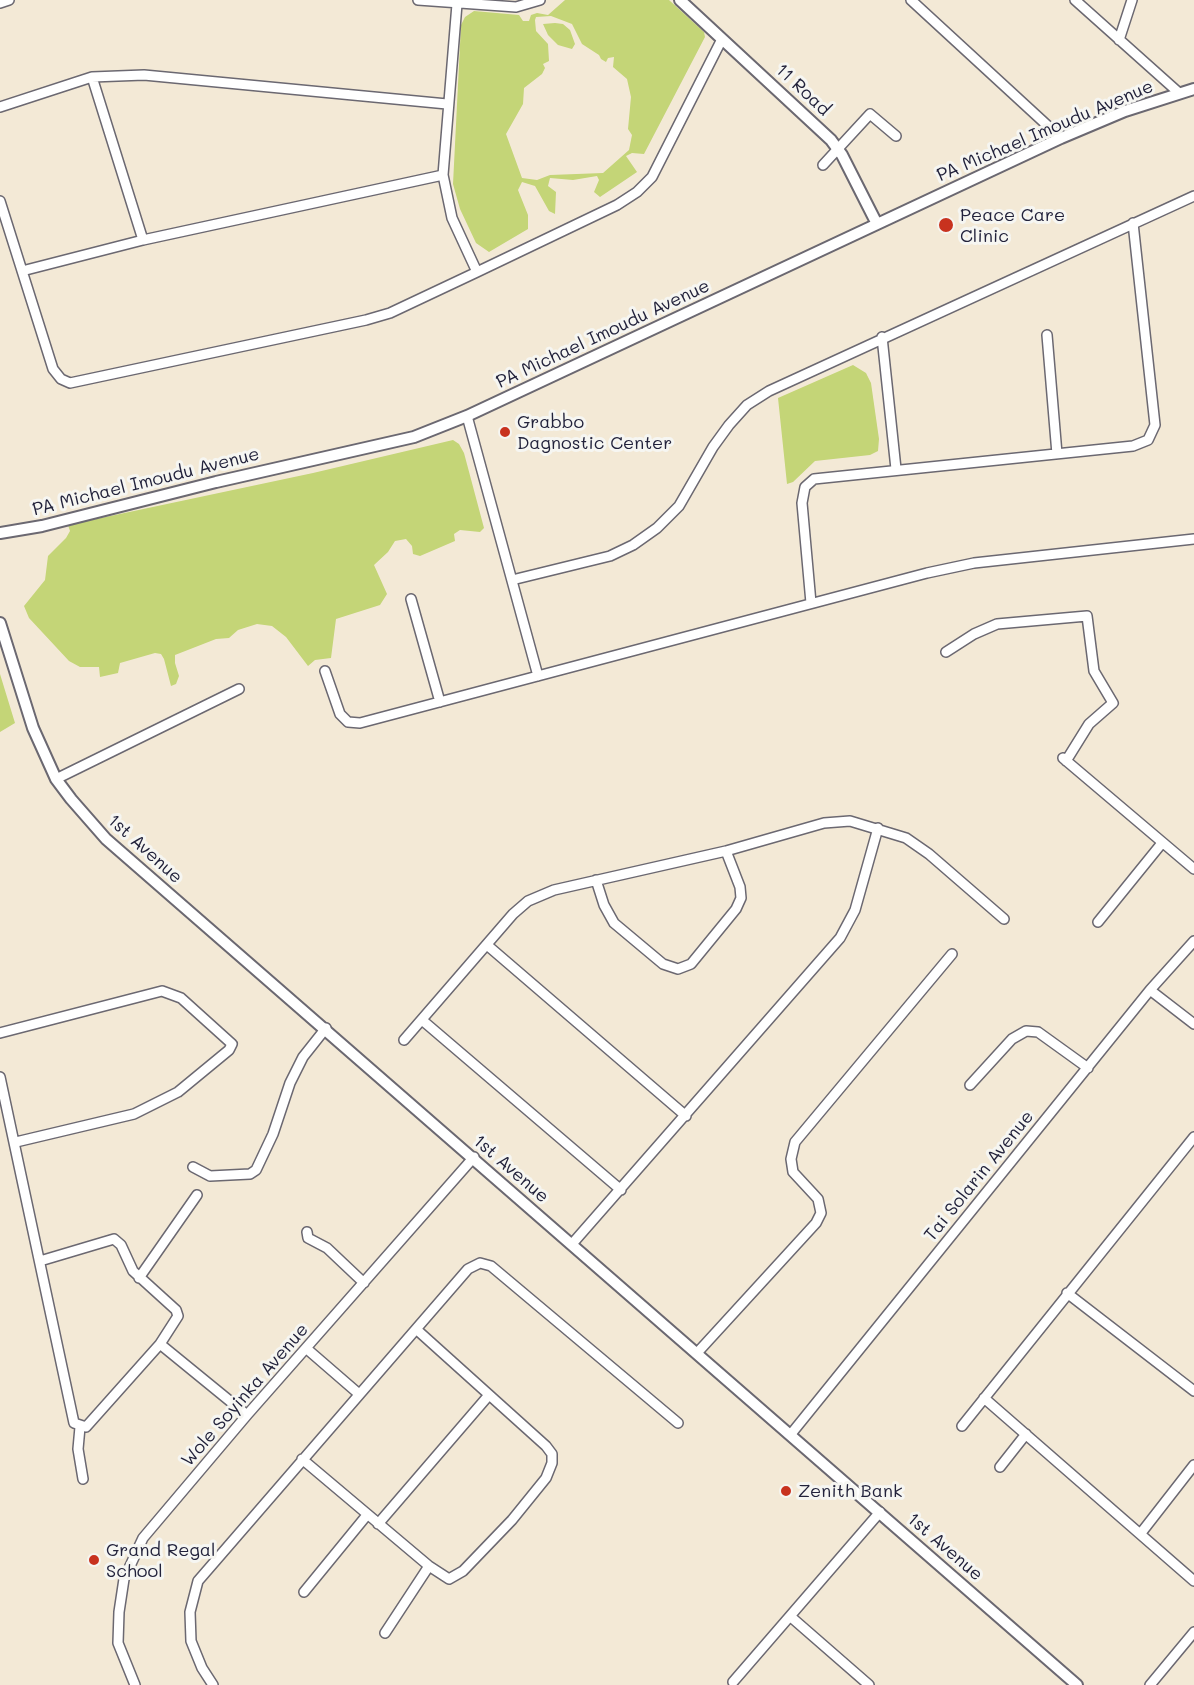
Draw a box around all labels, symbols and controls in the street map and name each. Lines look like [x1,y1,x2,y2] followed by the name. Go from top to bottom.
[771,59,835,121] street label: 11 Road
[934,76,1156,186] street label: PA Michael Imoudu Avenue
[960,204,1065,246] place label: Peace Care Clinic
[937,216,955,234] marker: Peace Care Clinic
[493,275,713,393] street label: PA Michael Imoudu Avenue
[517,411,672,454] place label: Grabbo Dagnostic Center
[498,425,512,439] marker: Grabbo Dagnostic Center
[30,443,262,521] street label: PA Michael Imoudu Avenue
[103,810,187,888] street label: 1st Avenue
[920,1106,1038,1246] street label: Tai Solarin Avenue
[469,1130,553,1208] street label: 1st Avenue
[177,1319,313,1471] street label: Wole Soyinka Avenue
[798,1480,902,1502] place label: Zenith Bank
[779,1484,793,1498] marker: Zenith Bank
[903,1508,987,1586] street label: 1st Avenue
[106,1539,216,1582] place label: Grand Regal School
[87,1553,101,1567] marker: Grand Regal School

